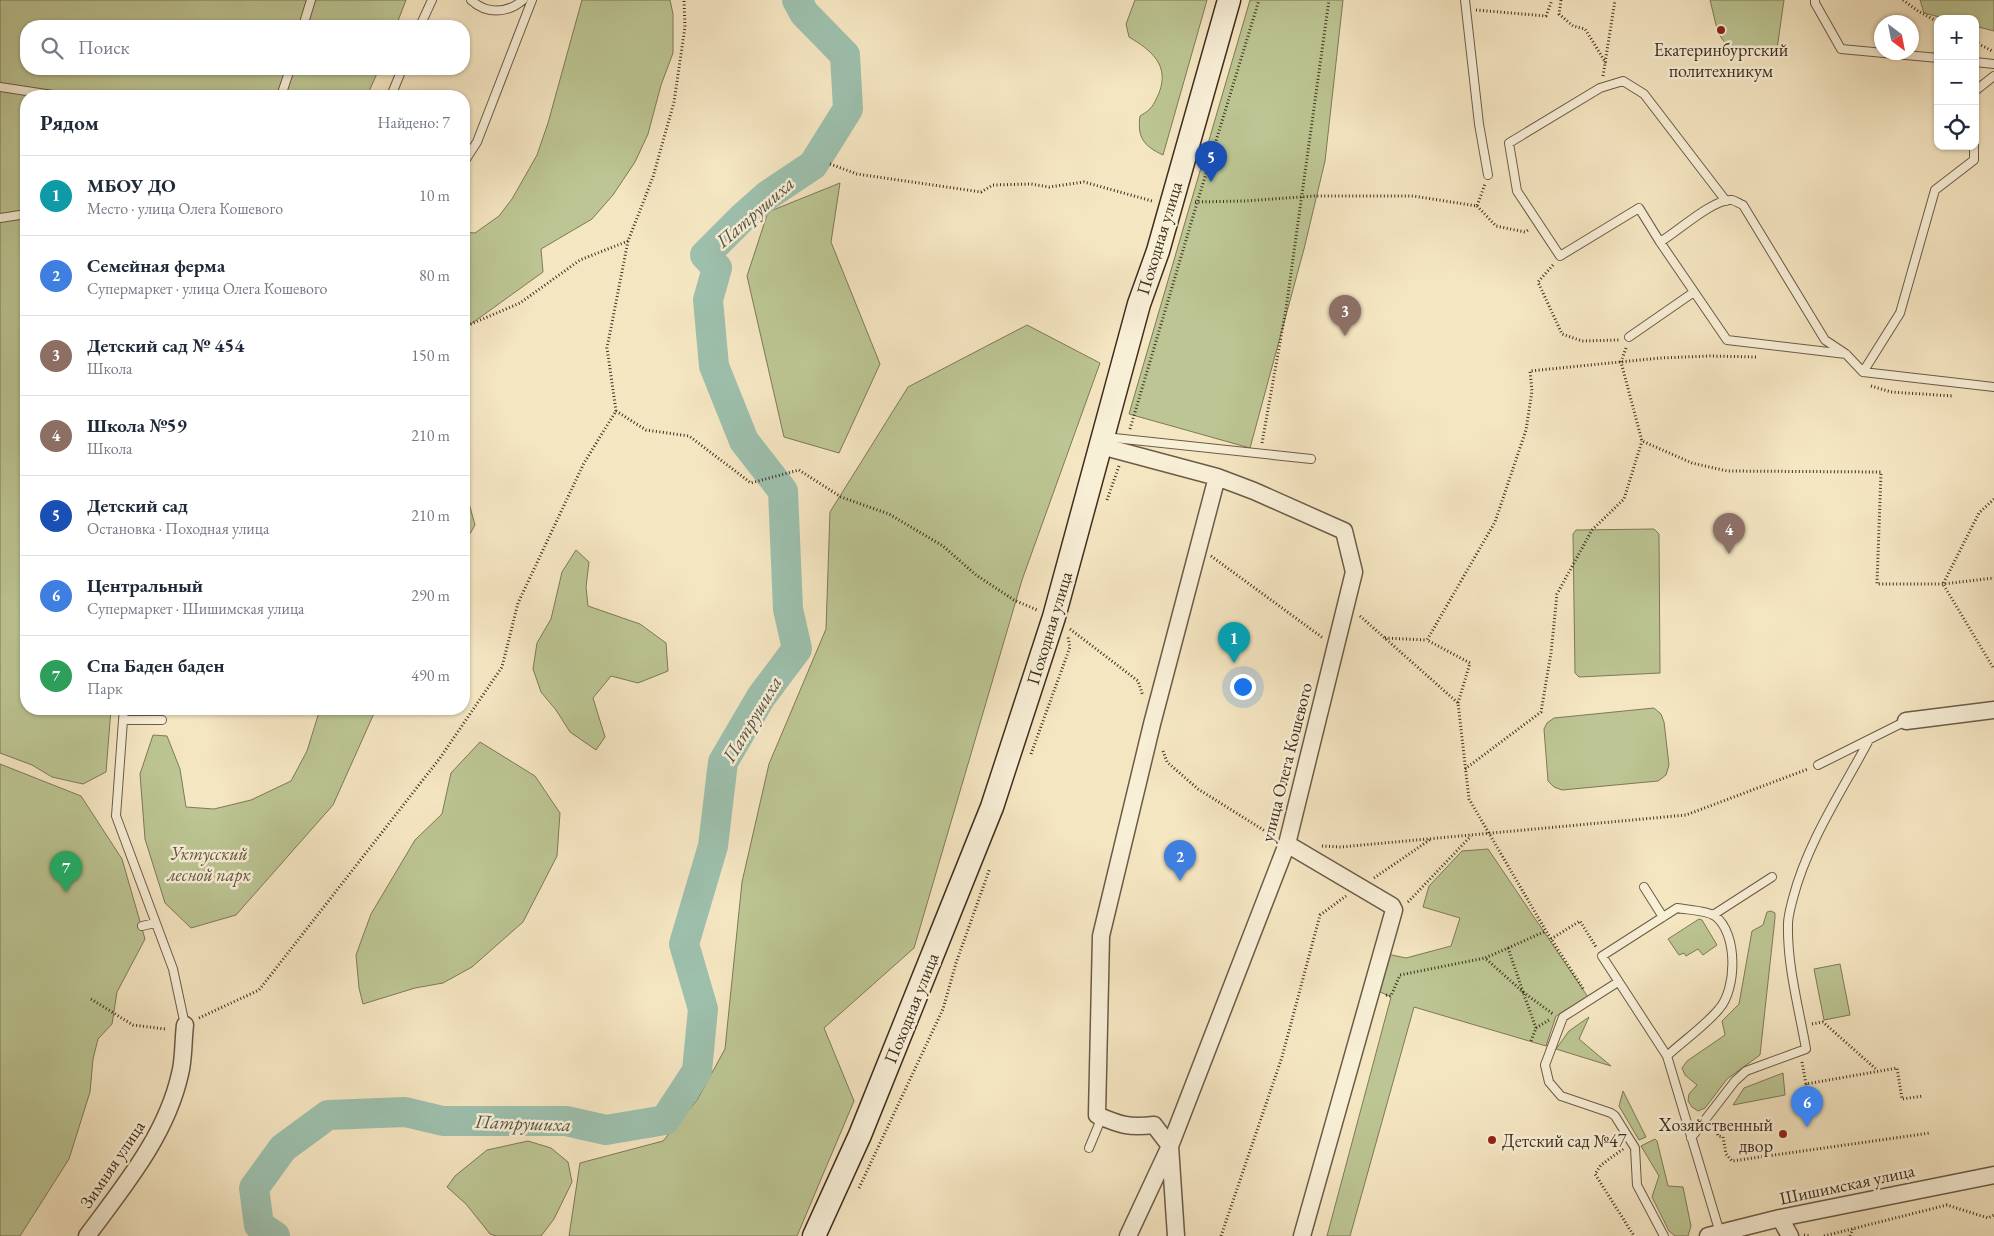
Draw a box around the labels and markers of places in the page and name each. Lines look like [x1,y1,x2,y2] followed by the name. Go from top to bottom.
[1715,24,1727,36] marker: Екатеринбургский политехникум
[1654,38,1789,82] place label: Екатеринбургский политехникум
[1195,141,1227,182] pin: 5
[1329,295,1361,336] pin: 3
[1713,513,1745,554] pin: 4
[1218,622,1250,663] pin: 1
[1164,840,1196,881] pin: 2
[50,851,82,892] pin: 7
[1791,1086,1823,1127] pin: 6
[1658,1113,1773,1157] place label: Хозяйственный двор
[1777,1128,1789,1140] marker: Хозяйственный двор
[1502,1129,1627,1152] place label: Детский сад №47
[1486,1134,1498,1146] marker: Детский сад №47

